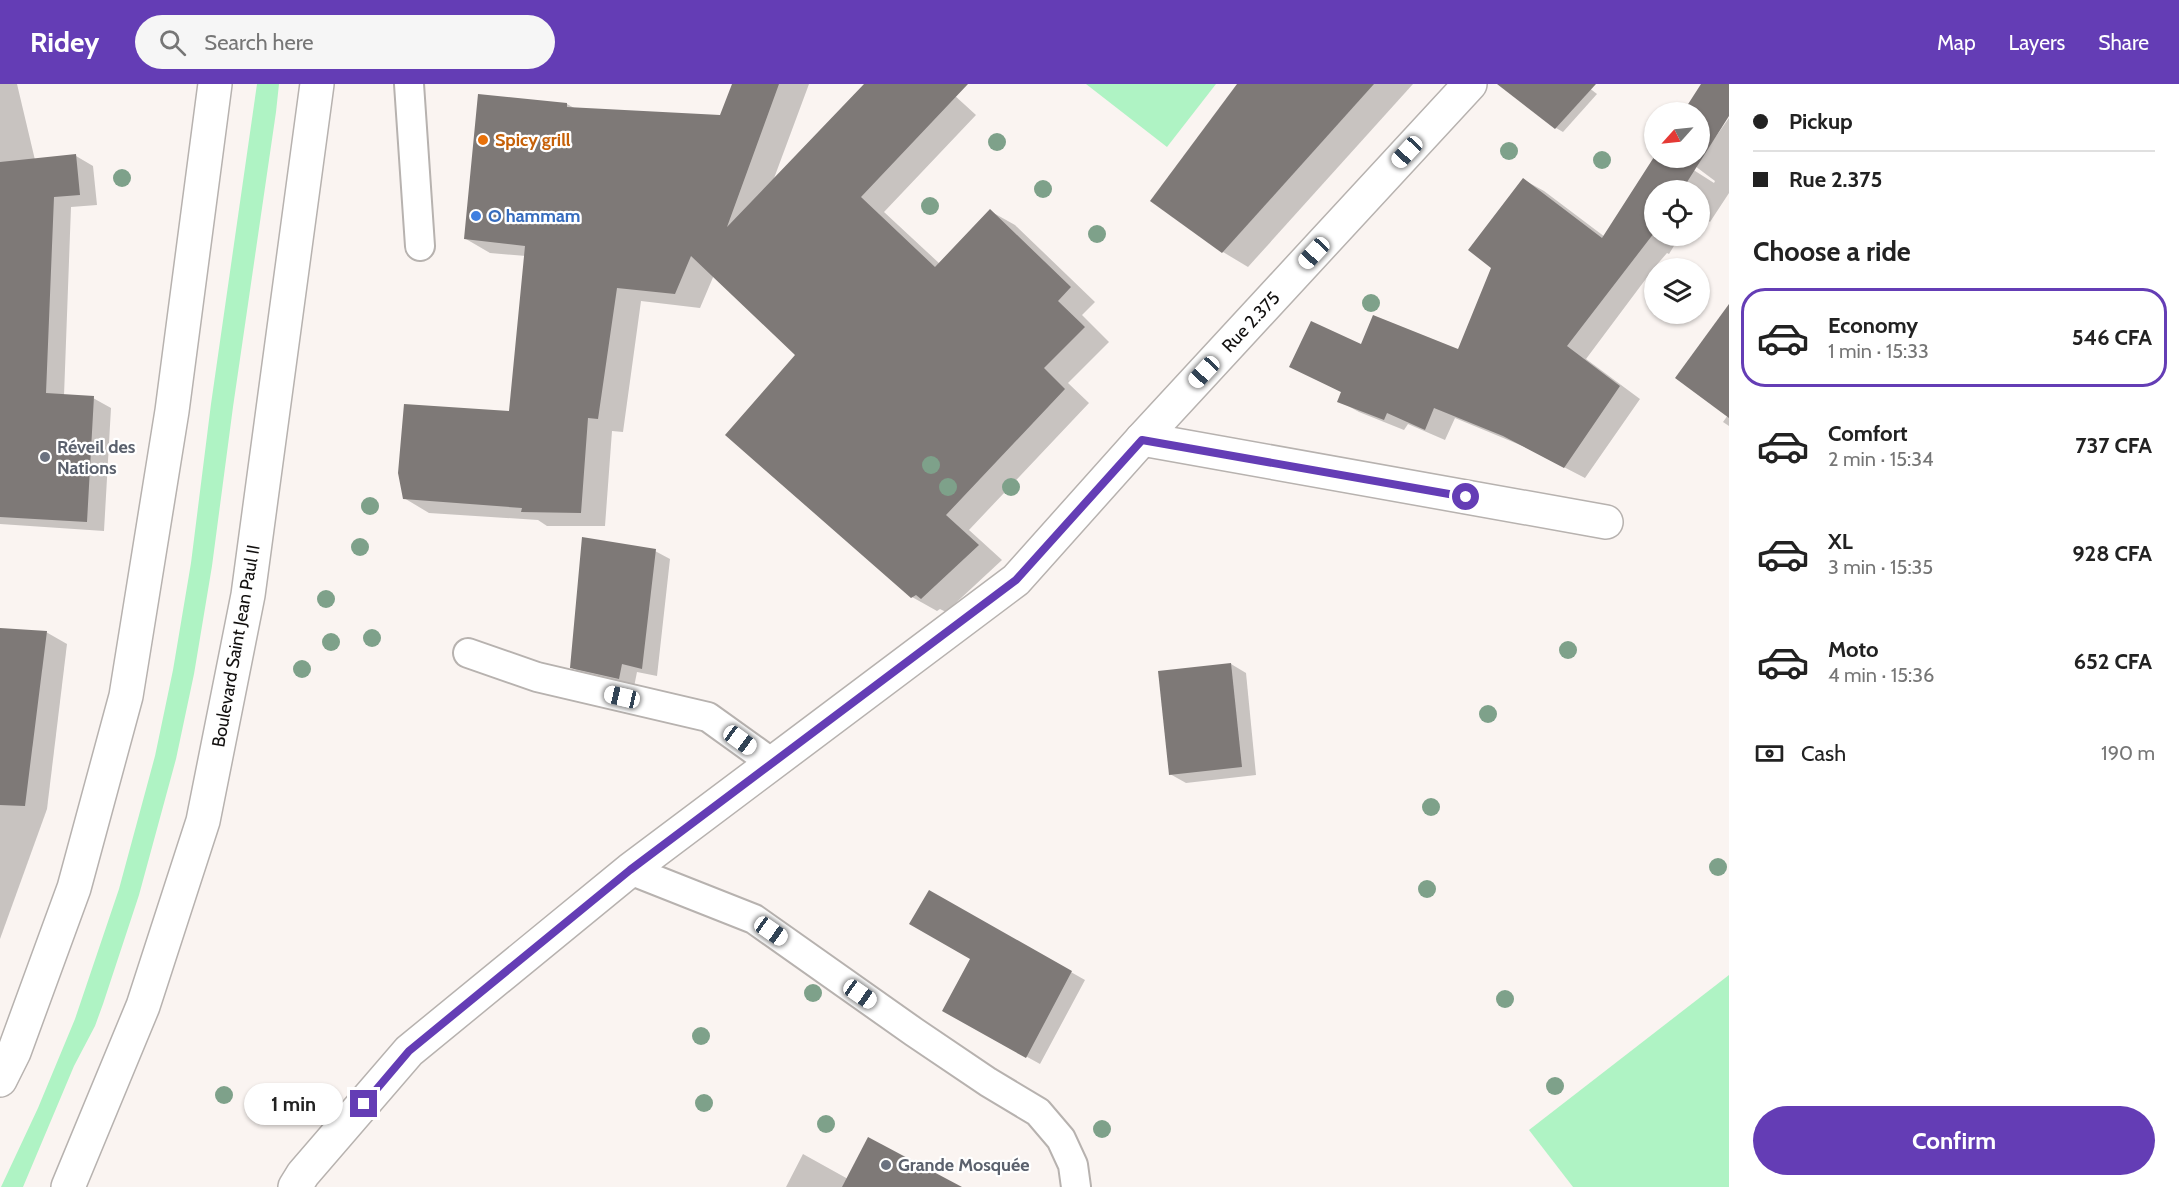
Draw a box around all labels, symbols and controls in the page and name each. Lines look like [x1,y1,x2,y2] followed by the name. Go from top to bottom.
[135,15,555,69] search box
[30,25,99,59] text: Ridey
[156,26,189,59] icon: search
[204,29,314,56] text: Search here
[1937,30,1976,55] text: Map
[2009,30,2065,55] text: Layers
[2098,30,2149,55] text: Share
[1644,102,1710,168] north arrow
[1644,102,1710,324] map controls
[1789,108,1853,135] text: Pickup
[495,129,571,151] place label: Spicy grill
[476,133,490,147] marker: Spicy grill
[1388,133,1426,171] car
[1789,166,1882,193] text: Rue 2.375
[1644,180,1710,246] button: locate
[488,205,581,227] place label: O hammam
[469,209,483,223] marker: O hammam
[1295,234,1333,272] car
[1753,235,1911,268] text: Choose a ride
[1644,258,1710,324] button: layers
[1217,287,1285,357] street label: Rue 2.375
[1756,311,1810,365] icon: car
[1828,312,1918,339] text: Economy
[2072,324,2152,351] text: 546 CFA
[1828,339,1929,363] text: 1 min · 15:33
[1185,353,1223,391] car
[1756,419,1810,473] icon: car
[1828,420,1907,447] text: Comfort
[2075,432,2152,459] text: 737 CFA
[57,436,136,479] place label: Réveil des Nations
[1828,447,1934,471] text: 2 min · 15:34
[38,450,52,464] marker: Réveil des Nations
[1452,483,1479,510] route start
[1756,527,1810,581] icon: car
[1828,528,1853,555] text: XL
[2072,540,2152,567] text: 928 CFA
[207,543,265,749] street label: Boulevard Saint Jean Paul II
[1828,555,1933,579] text: 3 min · 15:35
[1756,635,1810,689] icon: car
[1828,636,1879,663] text: Moto
[2074,648,2152,675] text: 652 CFA
[1828,663,1934,687] text: 4 min · 15:36
[602,684,642,710] car
[720,722,760,758] car
[1753,737,1786,770] icon: cash
[1801,740,1846,767] text: Cash
[2101,741,2155,765] text: 190 m
[751,913,791,949] car
[840,976,880,1012] car
[244,1083,343,1125] callout: 1 min
[350,1090,377,1117] route end
[271,1092,316,1116] text: 1 min
[1753,1106,2155,1175] button: Confirm
[898,1154,1030,1176] place label: Grande Mosquée
[879,1158,893,1172] marker: Grande Mosquée

